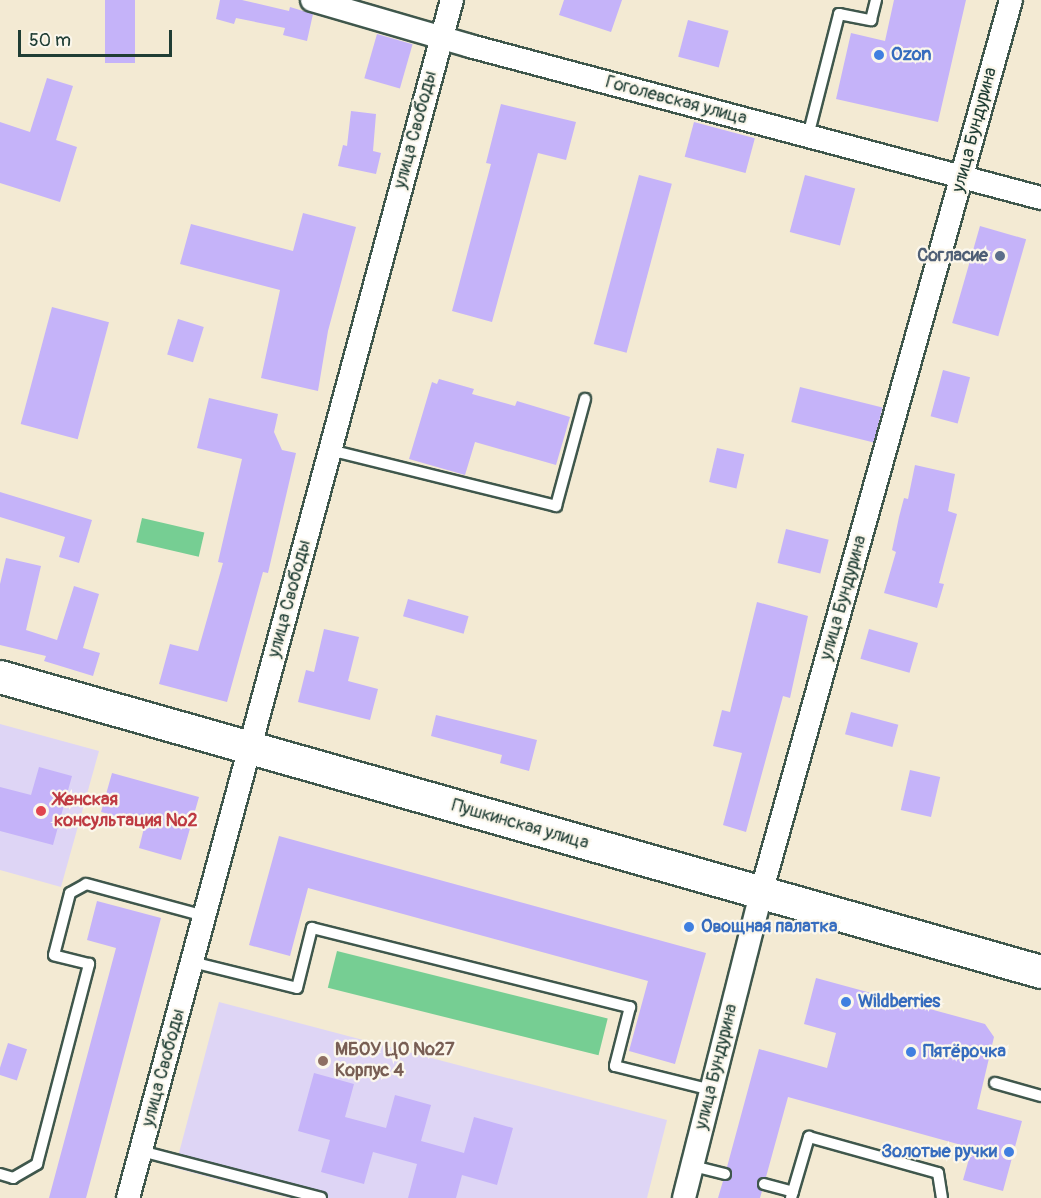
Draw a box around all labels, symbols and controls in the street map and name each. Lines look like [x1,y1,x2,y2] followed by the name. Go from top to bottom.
[21,18,176,56] scale bar
[29,29,71,52] text: 50 m
[891,44,931,66] place label: Ozon
[872,48,886,62] marker: Ozon
[948,65,1002,195] street label: улица Бундурина
[390,69,442,191] street label: улица Свободы
[603,72,749,130] street label: Гоголевская улица
[917,245,988,267] place label: Согласие
[993,249,1007,263] marker: Согласие
[816,533,872,663] street label: улица Бундурина
[264,538,316,660] street label: улица Свободы
[54,790,197,832] place label: Женская консультация №2
[449,795,591,855] street label: Пушкинская улица
[32,802,50,820] marker: Женская консультация №2
[701,916,837,938] place label: Овощная палатка
[682,920,696,934] marker: Овощная палатка
[858,991,940,1013] place label: Wildberries
[839,995,853,1009] marker: Wildberries
[691,1002,743,1132] street label: улица Бундурина
[138,1007,190,1129] street label: улица Свободы
[335,1040,454,1082] place label: МБОУ ЦО №27 Корпус 4
[923,1041,1006,1063] place label: Пятёрочка
[904,1045,918,1059] marker: Пятёрочка
[316,1054,330,1068] marker: МБОУ ЦО №27 Корпус 4
[881,1141,997,1163] place label: Золотые ручки
[1002,1145,1016,1159] marker: Золотые ручки

